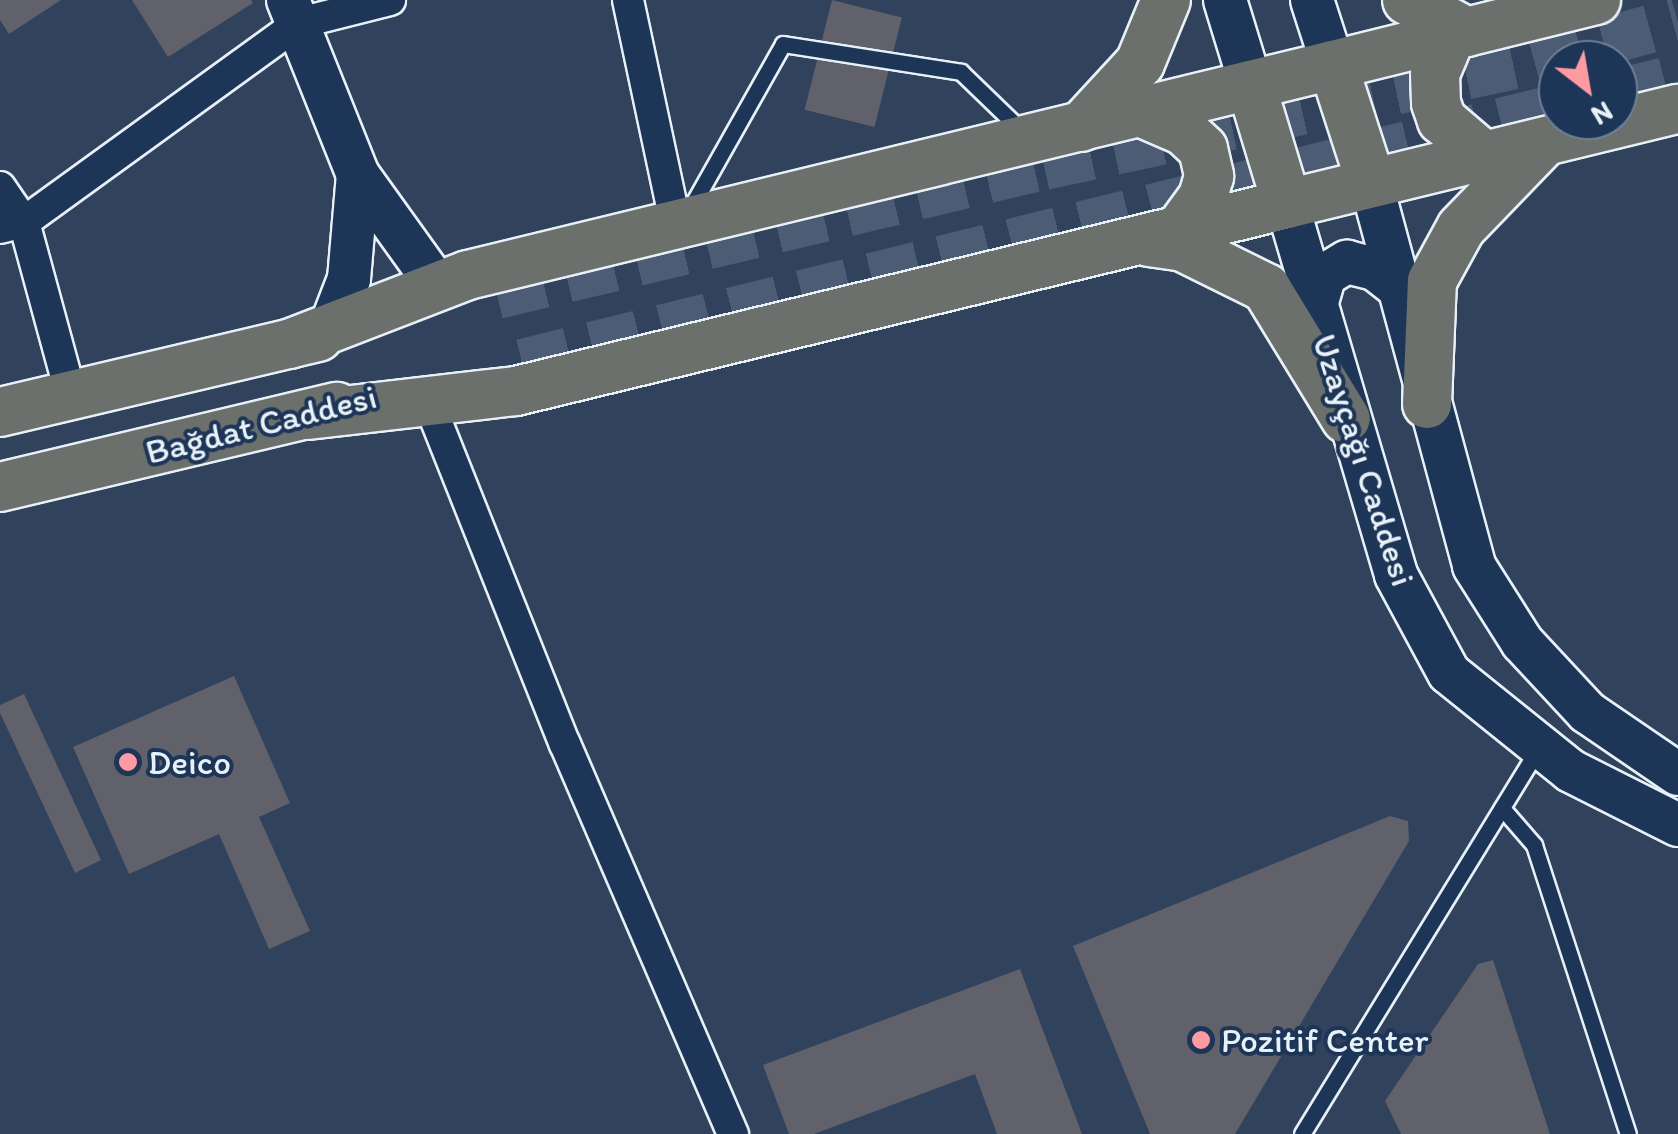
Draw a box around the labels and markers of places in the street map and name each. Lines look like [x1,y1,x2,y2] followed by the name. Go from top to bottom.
[148,741,231,783] place label: Deico
[117,751,139,773] marker: Deico
[1221,1019,1428,1061] place label: Pozitif Center
[1190,1029,1212,1051] marker: Pozitif Center

